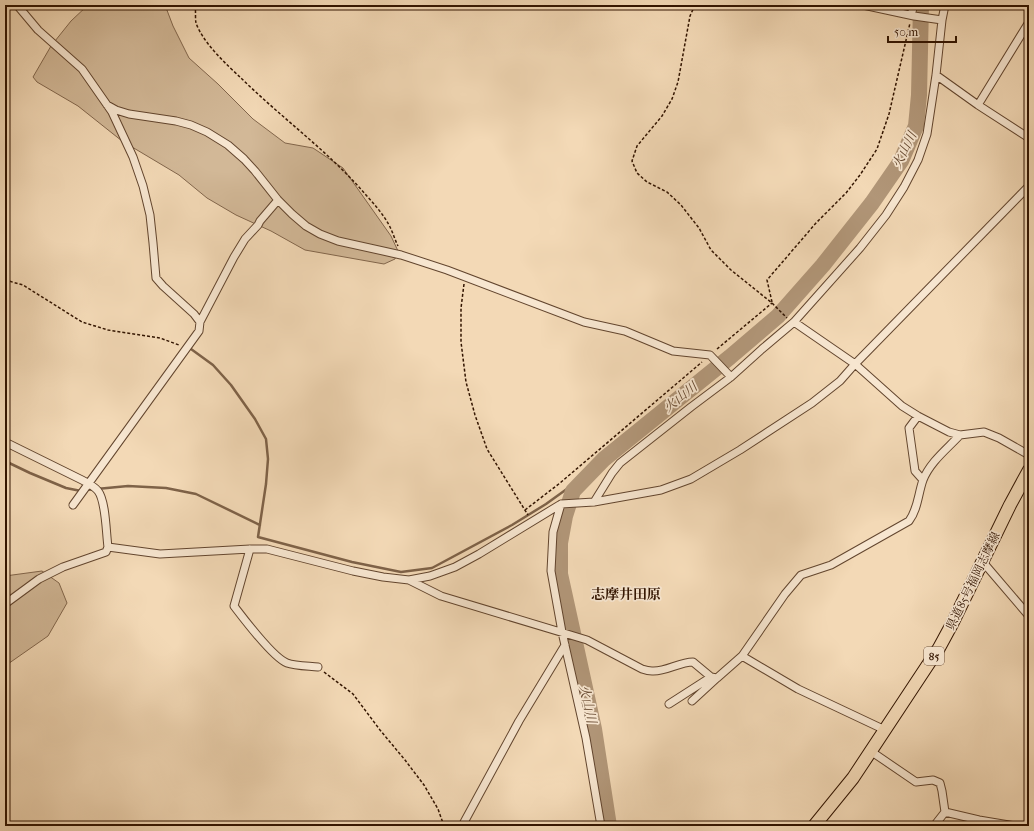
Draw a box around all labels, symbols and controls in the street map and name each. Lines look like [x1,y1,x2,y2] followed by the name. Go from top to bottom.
[888,18,956,44] scale bar
[894,25,918,39] text: 50 m
[889,127,920,171] water label: 火山川
[660,378,701,415] water label: 火山川
[943,530,1003,632] street label: 県道85号福岡志摩線
[591,586,661,603] district label: 志摩井田原
[924,647,944,665] road number: 85
[577,683,600,727] water label: 火山川

